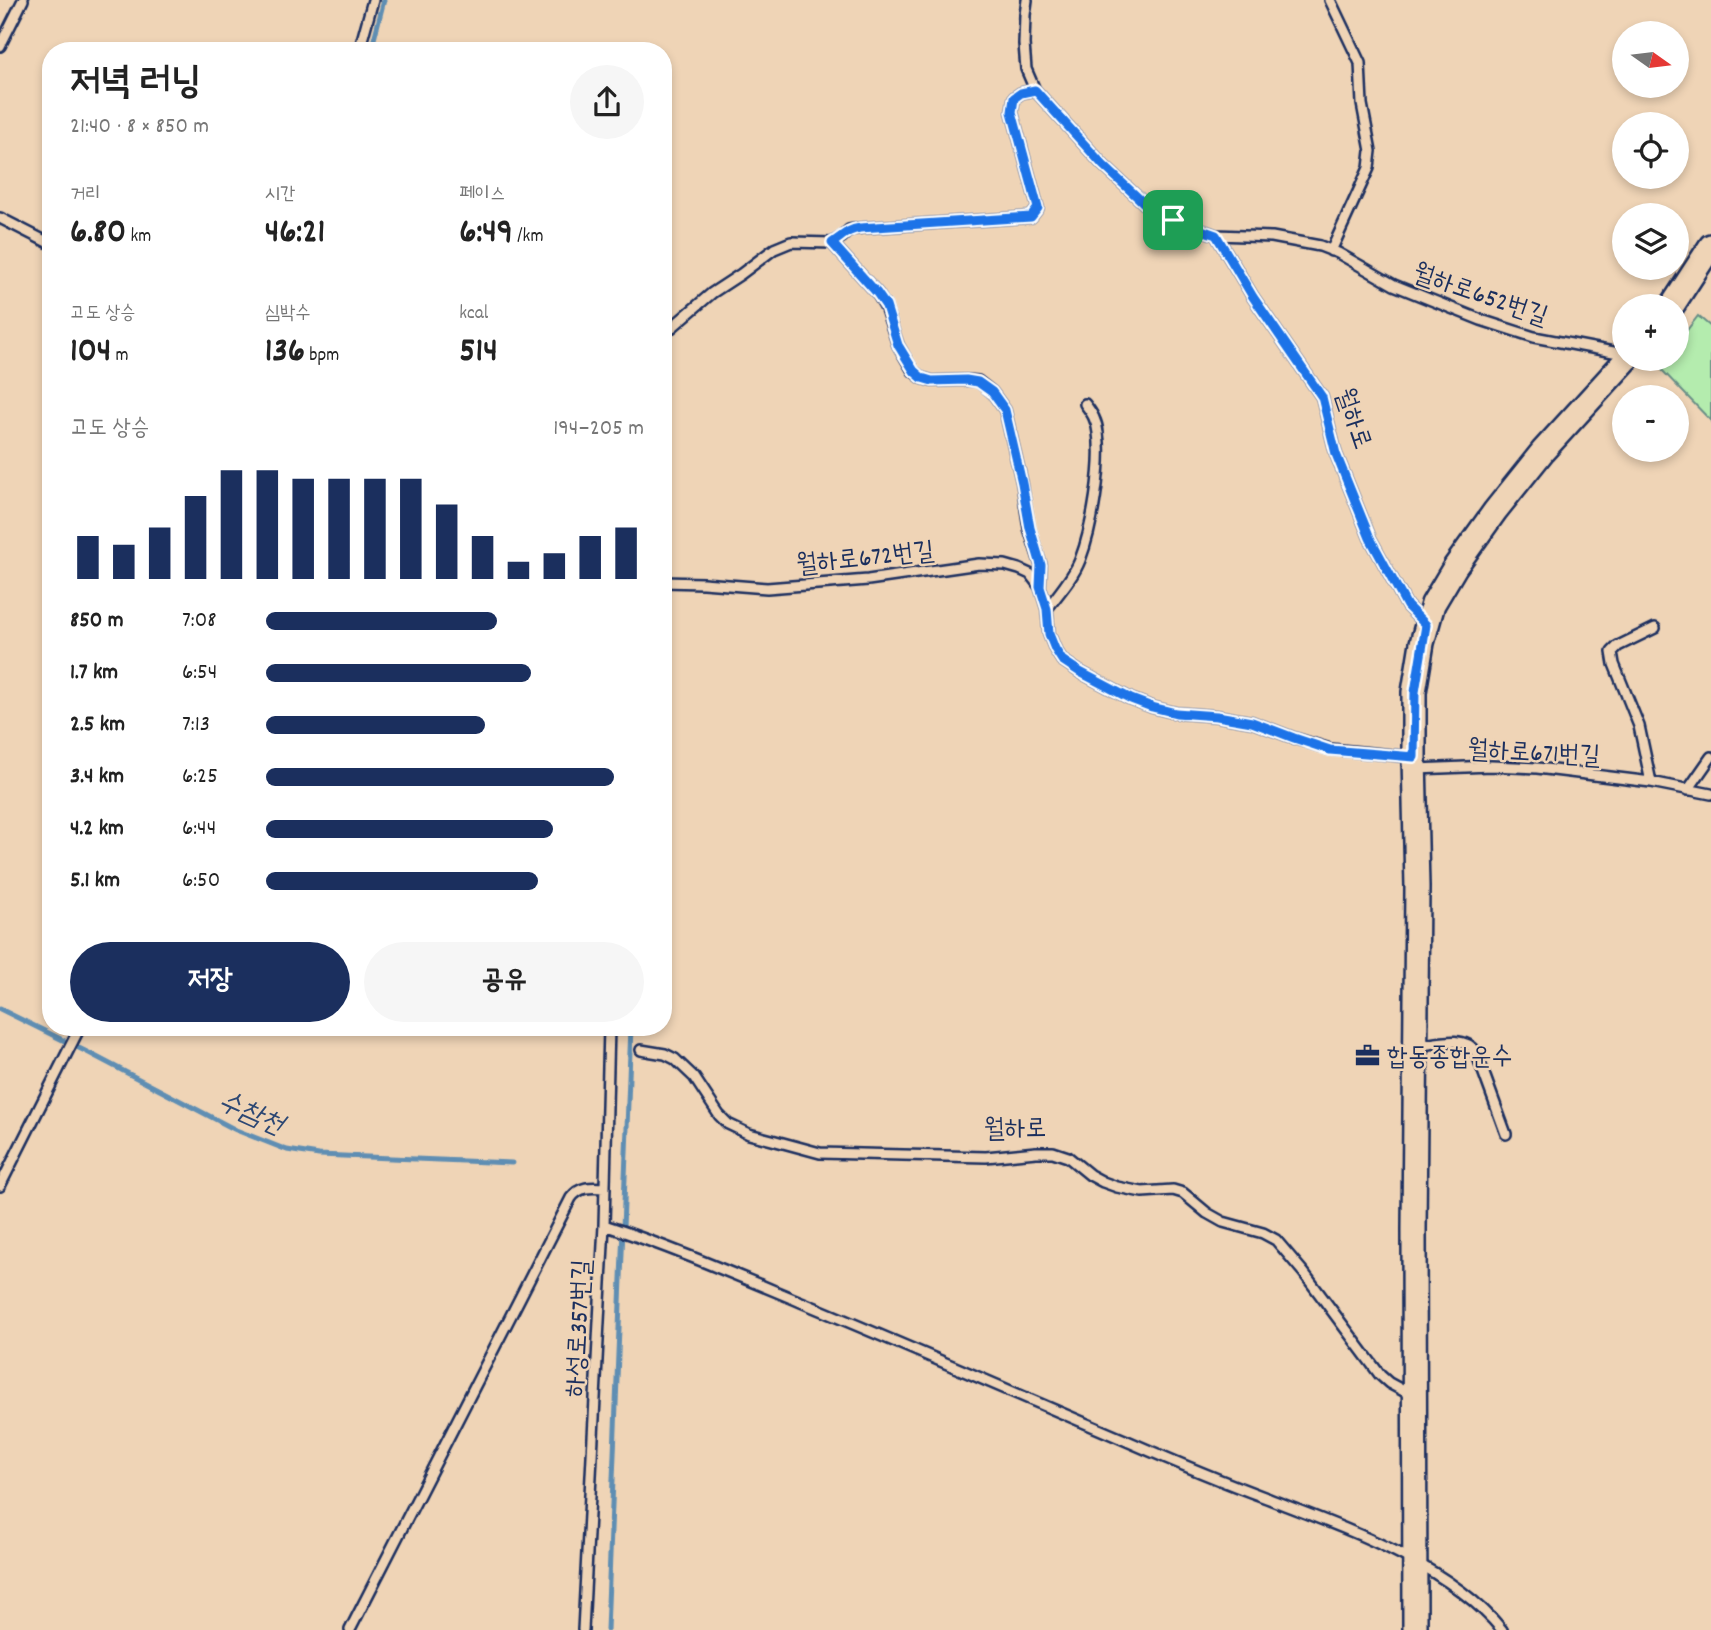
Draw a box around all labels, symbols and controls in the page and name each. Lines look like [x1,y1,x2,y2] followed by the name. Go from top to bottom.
[1612,21,1689,98] north arrow
[1612,21,1689,462] map controls
[70,57,201,112] text: 저녁 러닝
[570,65,644,139] button: share
[70,111,209,144] text: 21:40 · 8 × 850 m
[1612,112,1689,189] button: locate
[70,182,101,209] text: 거리
[265,182,295,209] text: 시간
[459,182,505,209] text: 페이스
[1143,190,1203,250] pin
[1154,201,1192,239] icon: arrive
[1612,203,1689,280] button: layers
[70,209,126,259] text: 6.80
[265,209,325,259] text: 46:21
[459,209,513,259] text: 6:49
[126,224,151,251] text: km
[513,224,543,251] text: /km
[1407,256,1552,337] street label: 월하로652번길
[1612,294,1689,371] button: +
[70,301,136,328] text: 고도 상승
[265,301,311,328] text: 심박수
[459,301,488,328] text: kcal
[70,328,111,378] text: 104
[265,328,305,378] text: 136
[459,328,498,378] text: 514
[111,343,129,370] text: m
[305,343,339,370] text: bpm
[1324,383,1379,455] street label: 월하로
[1612,385,1689,462] button: −
[70,413,149,446] text: 고도 상승
[553,413,644,446] text: 194–205 m
[794,534,936,585] street label: 월하로672번길
[70,605,123,638] text: 850 m
[182,605,216,638] text: 7:08
[70,657,118,690] text: 1.7 km
[182,657,217,690] text: 6:54
[70,709,125,742] text: 2.5 km
[182,709,210,742] text: 7:13
[1466,733,1601,776] street label: 월하로671번길
[70,761,124,794] text: 3.4 km
[182,761,218,794] text: 6:25
[70,813,124,846] text: 4.2 km
[182,813,216,846] text: 6:44
[70,865,120,898] text: 5.1 km
[182,865,220,898] text: 6:50
[70,942,350,1022] button: 저장
[364,942,644,1022] button: 공유
[1387,1040,1513,1077] place label: 합동종합운수
[1353,1041,1381,1069] office icon: 합동종합운수
[211,1084,291,1149] water label: 수참천
[983,1111,1047,1150] street label: 월하로
[558,1258,603,1398] street label: 하성로357번길

